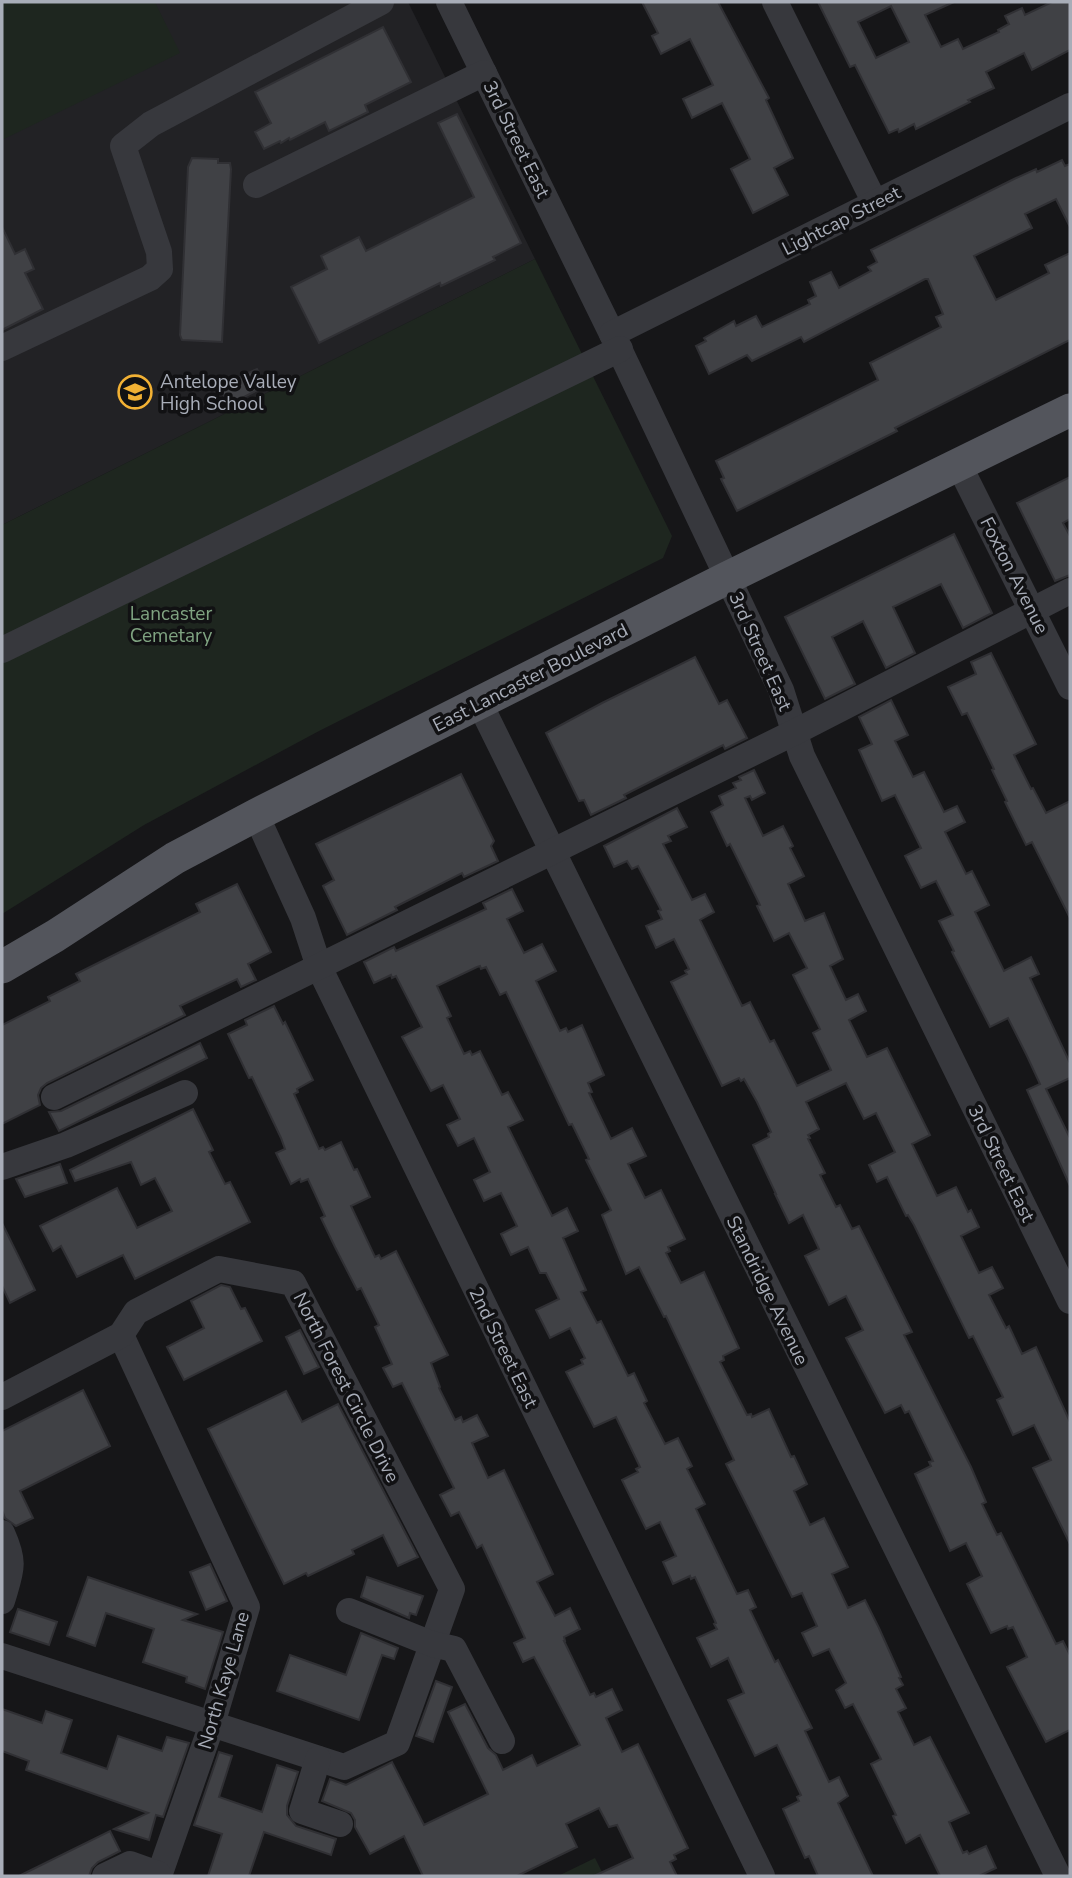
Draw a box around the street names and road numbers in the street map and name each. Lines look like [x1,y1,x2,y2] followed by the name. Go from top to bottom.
[476,76,556,203] street label: 3rd Street East
[778,180,905,262] street label: Lightcap Street
[974,513,1055,638] street label: Foxton Avenue
[722,588,798,715] street label: 3rd Street East
[428,617,633,738] street label: East Lancaster Boulevard
[961,1100,1041,1227] street label: 3rd Street East
[720,1211,815,1370] street label: Standridge Avenue
[463,1283,544,1413] street label: 2nd Street East
[287,1288,405,1487] street label: North Forest Circle Drive
[192,1608,256,1752] street label: North Kaye Lane

